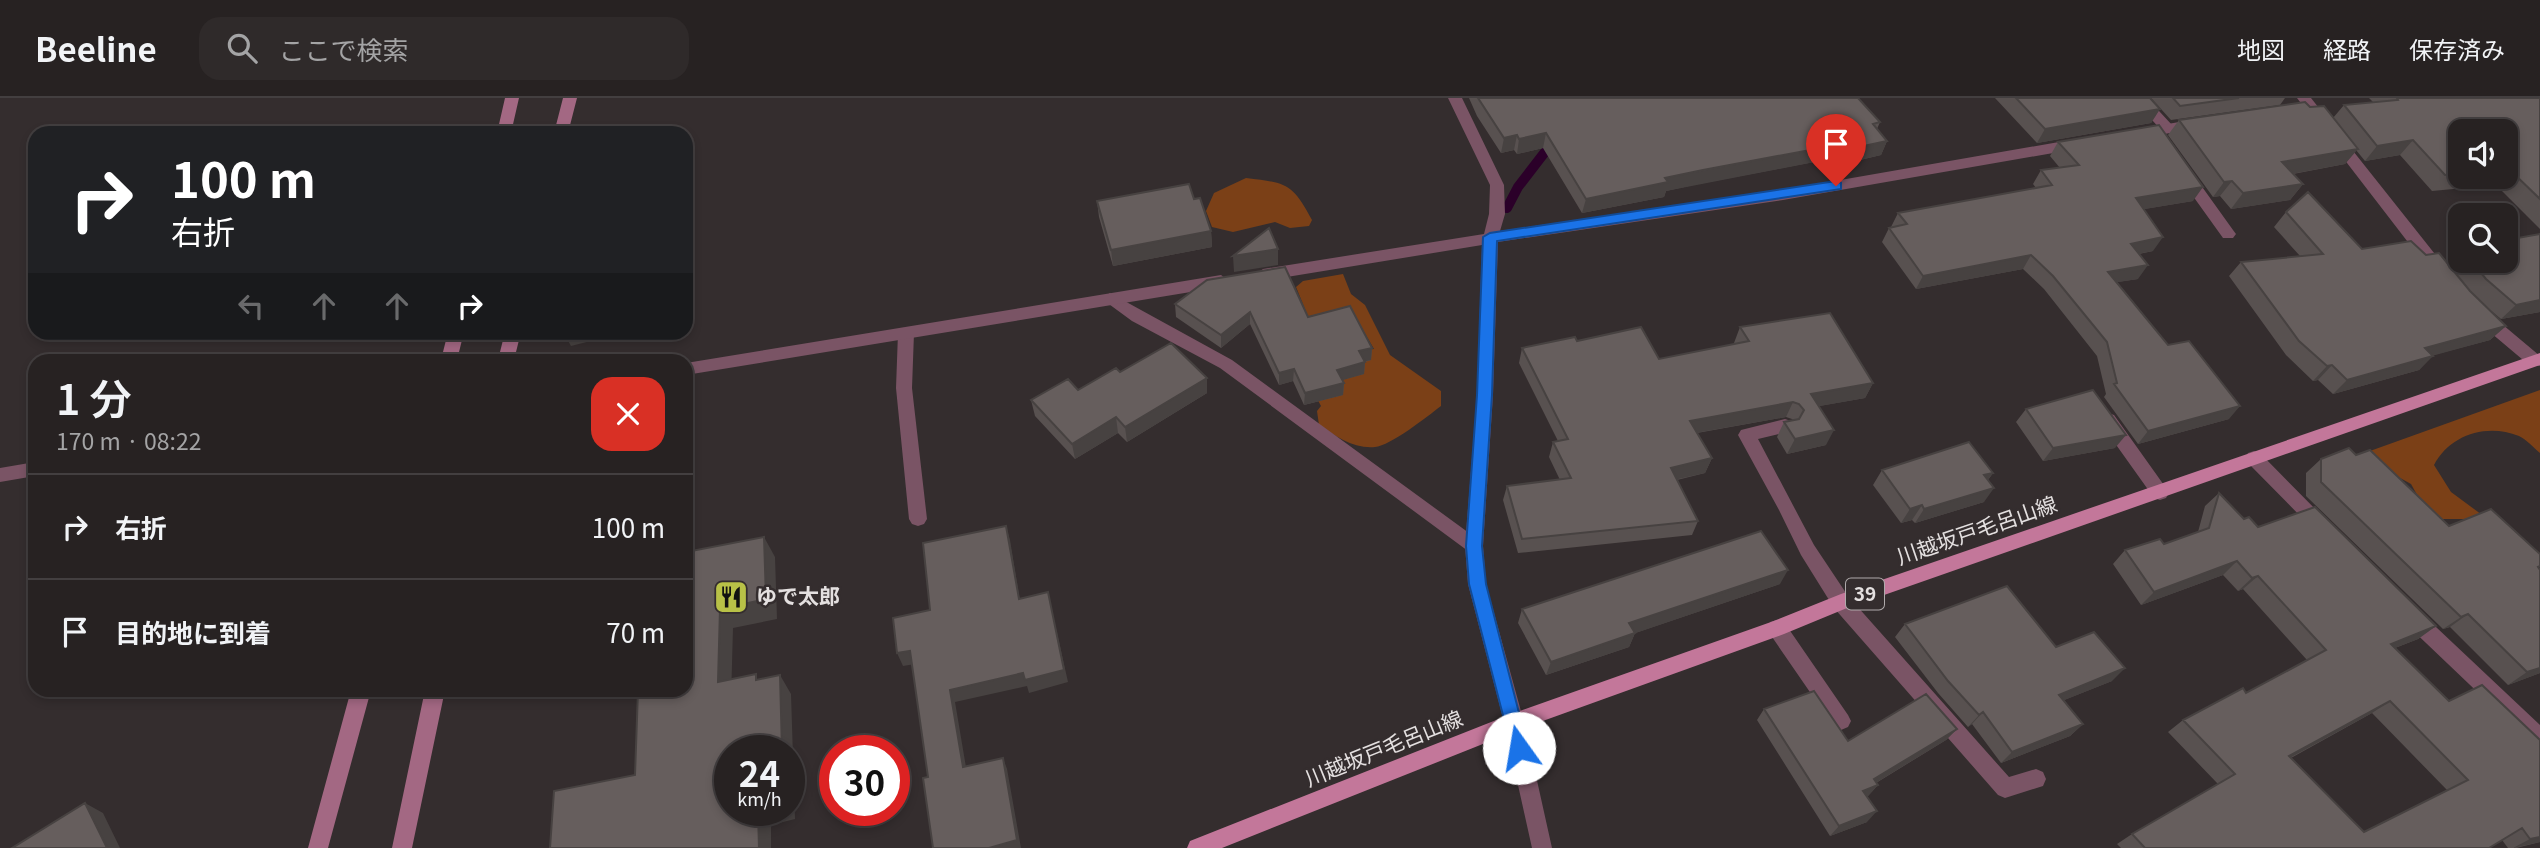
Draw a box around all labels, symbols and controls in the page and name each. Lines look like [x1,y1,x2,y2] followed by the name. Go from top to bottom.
[199,17,689,80] search box
[35,24,157,72] text: Beeline
[223,29,261,67] icon: search
[279,30,409,67] text: ここで検索
[2237,31,2285,66] text: 地図
[2323,31,2371,66] text: 経路
[2409,31,2505,66] text: 保存済み
[1806,114,1866,186] pin
[2448,119,2518,273] map controls
[2448,119,2518,189] button: sound
[1817,125,1855,163] icon: arrive
[171,141,316,212] text: 100 m
[56,154,147,245] icon: right
[2448,203,2518,273] button: search
[171,207,235,253] text: 右折
[232,287,270,325] icon: left
[305,287,343,325] icon: ahead
[378,287,416,325] icon: ahead
[451,287,489,325] icon: right
[56,366,132,427] text: 1 分
[591,377,665,451] button: close
[56,423,201,457] text: 170 m · 08:22
[1892,488,2061,571] street label: 川越坂戸毛呂山線
[56,508,94,546] icon: right
[115,508,167,545] text: 右折
[592,508,665,545] text: 100 m
[712,578,750,616] restaurant icon: ゆで太郎
[1846,579,1884,610] road number: 39
[756,580,840,610] place label: ゆで太郎
[56,613,94,651] icon: arrive
[115,613,271,650] text: 目的地に到着
[606,613,665,650] text: 70 m
[1300,702,1467,793] street label: 川越坂戸毛呂山線
[1482,711,1556,785] position arrow
[819,735,910,826] speed limit sign: 30
[739,746,780,797] text: 24
[737,785,782,811] text: km/h

